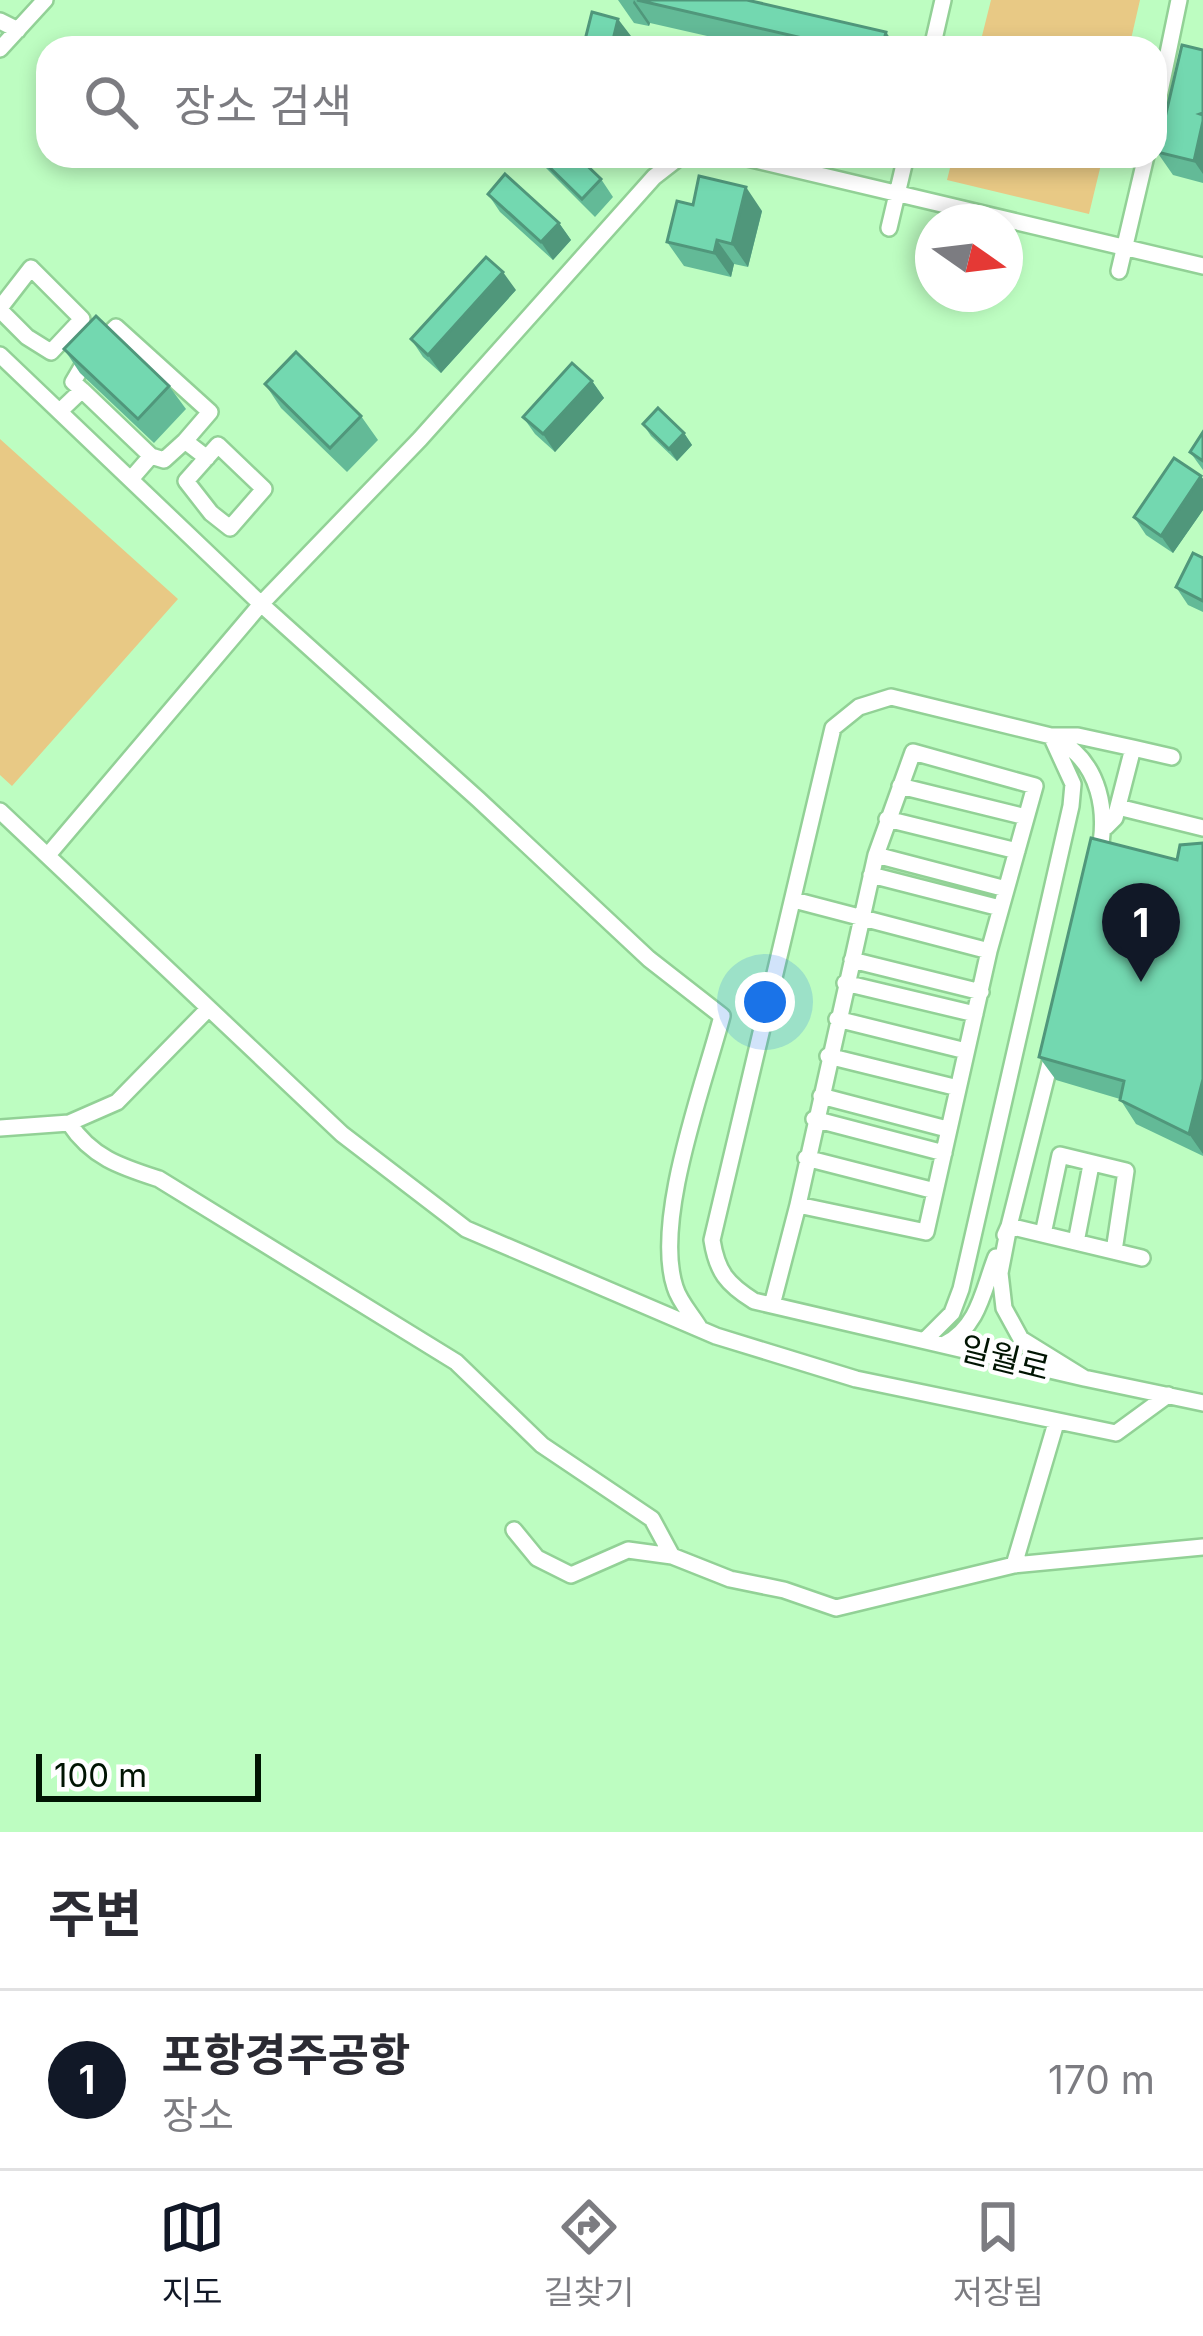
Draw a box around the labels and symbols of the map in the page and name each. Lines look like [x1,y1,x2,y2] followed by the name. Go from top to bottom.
[915,204,1023,312] north arrow
[1102,883,1180,982] pin: 1
[735,972,795,1032] your location
[956,1328,1054,1388] street label: 일월로
[36,1748,261,1801] scale bar

